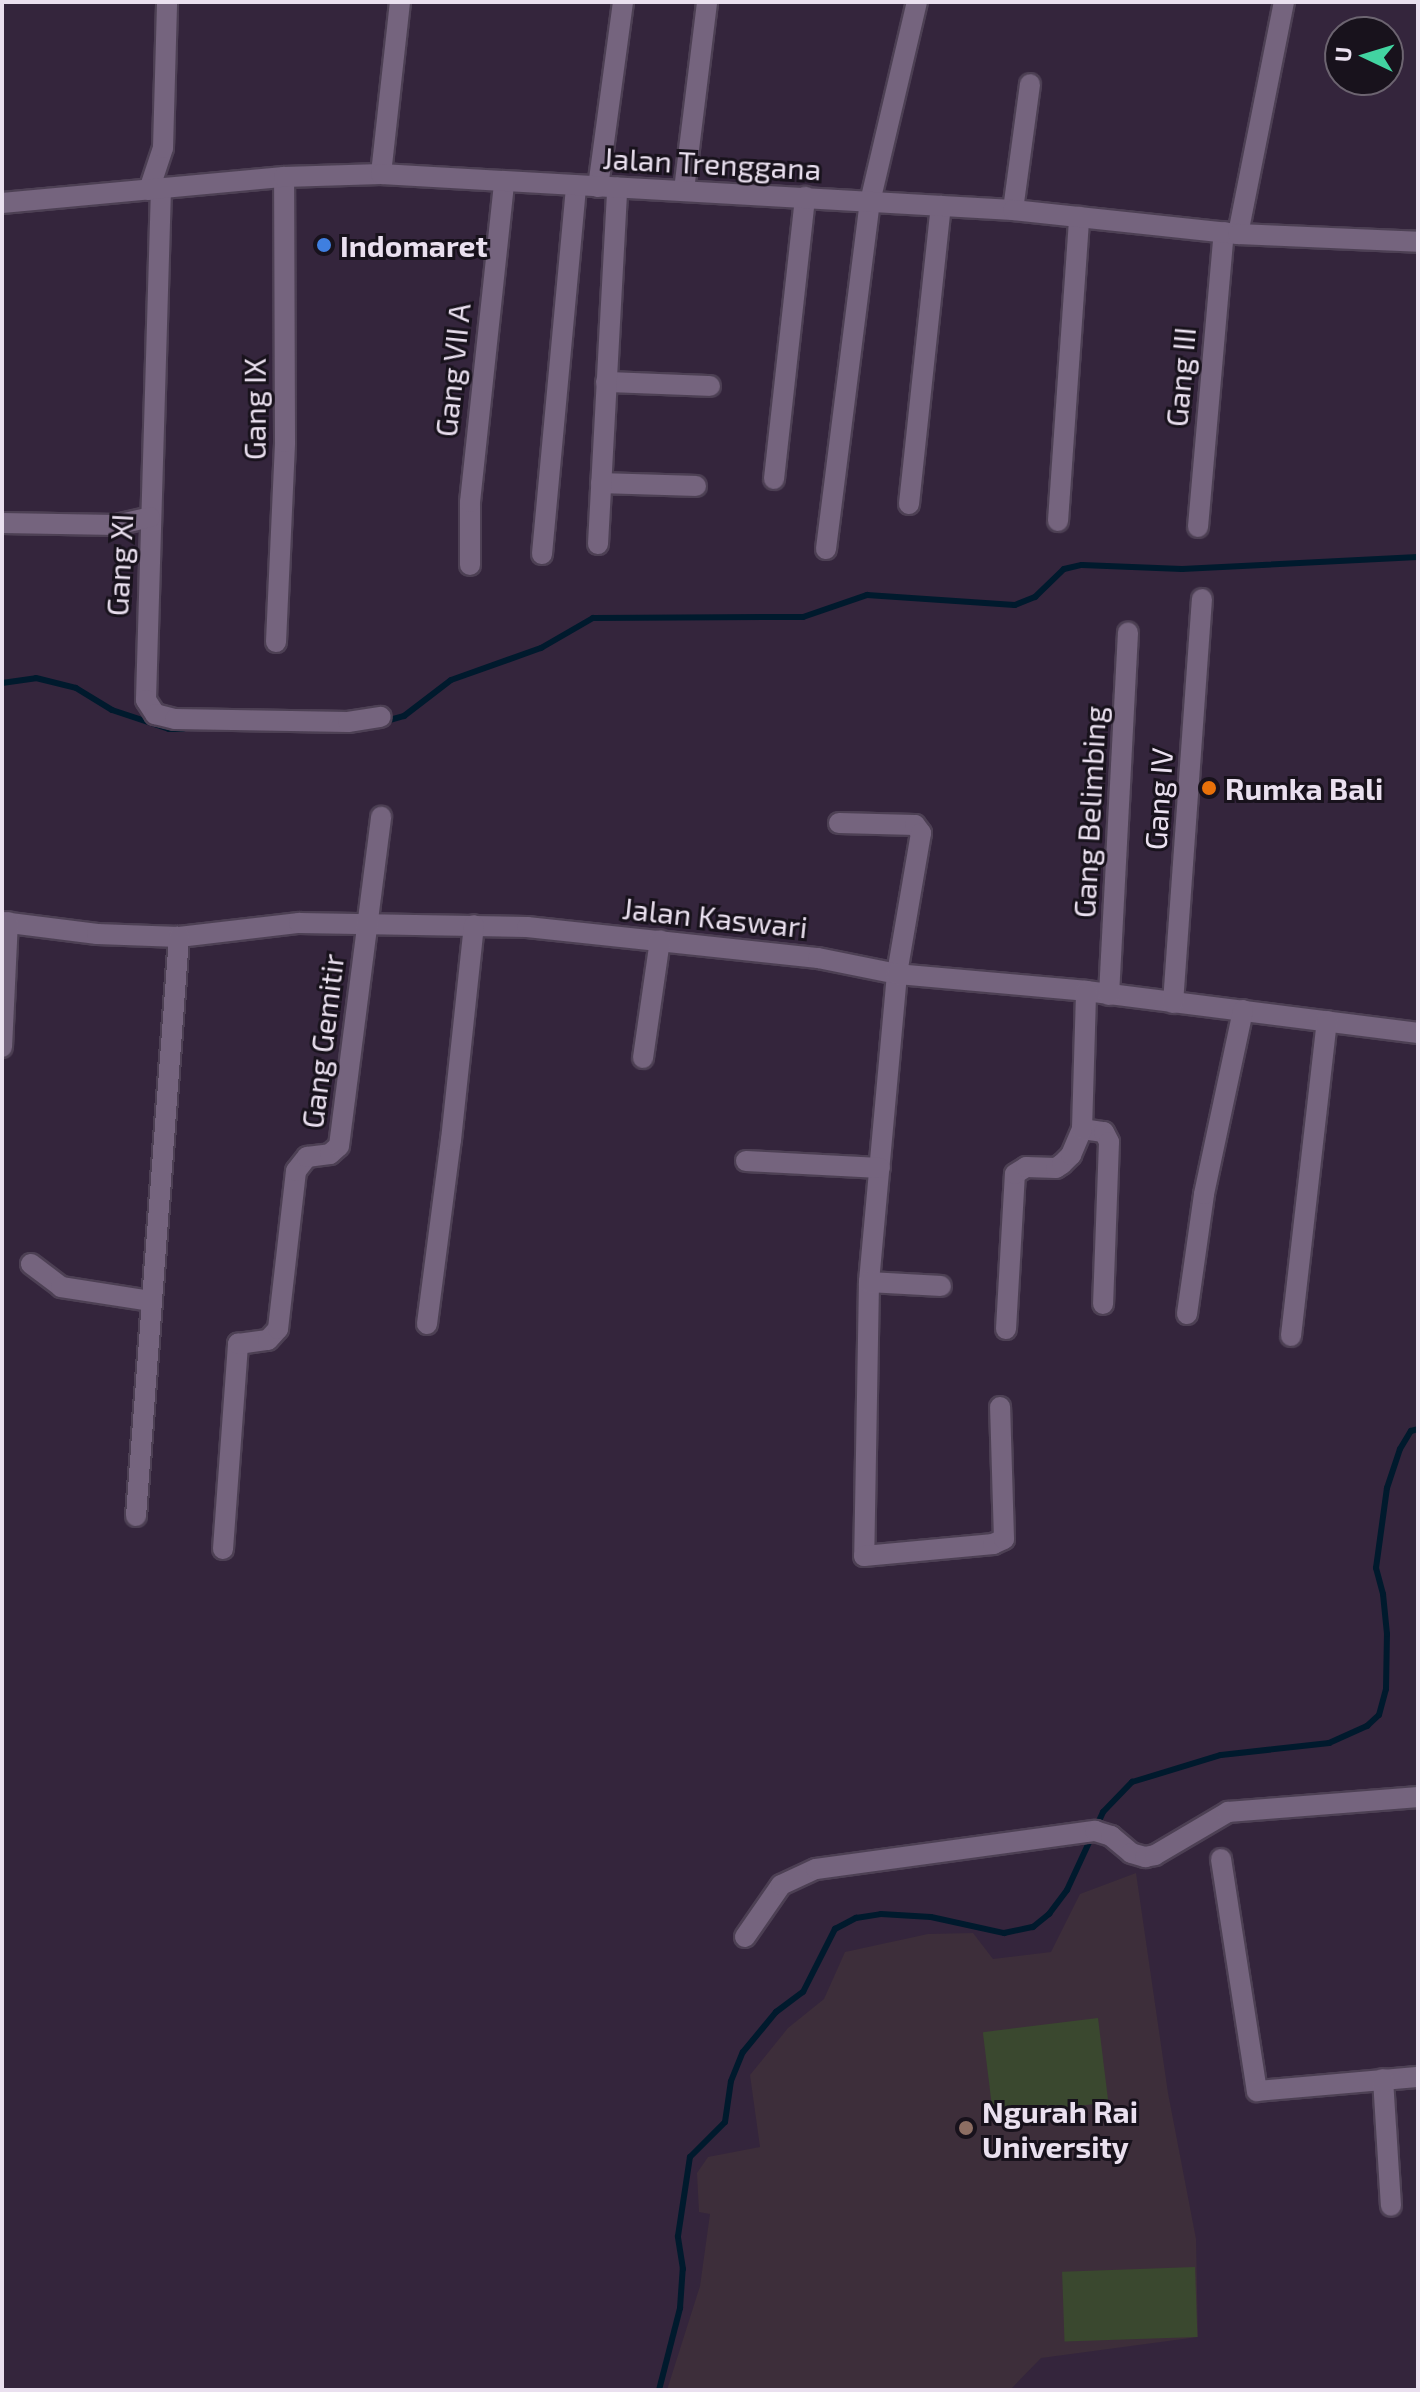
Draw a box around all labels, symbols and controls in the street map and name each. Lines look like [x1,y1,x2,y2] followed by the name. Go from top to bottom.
[1324,16,1404,96] north arrow
[1329,46,1356,63] text: U
[601,139,823,187] street label: Jalan Trenggana
[340,227,488,263] place label: Indomaret
[315,236,333,254] marker: Indomaret
[427,301,477,439] street label: Gang VII A
[1158,326,1202,428] street label: Gang III
[236,358,272,460] street label: Gang IX
[98,513,140,617] street label: Gang XI
[1065,705,1113,919] street label: Gang Belimbing
[1136,747,1180,851] street label: Gang IV
[1225,770,1383,806] place label: Rumka Bali
[1200,779,1218,797] marker: Rumka Bali
[621,889,809,945] street label: Jalan Kaswari
[293,952,351,1130] street label: Gang Gemitir
[982,2093,1138,2164] place label: Ngurah Rai University
[957,2119,975,2137] marker: Ngurah Rai University

